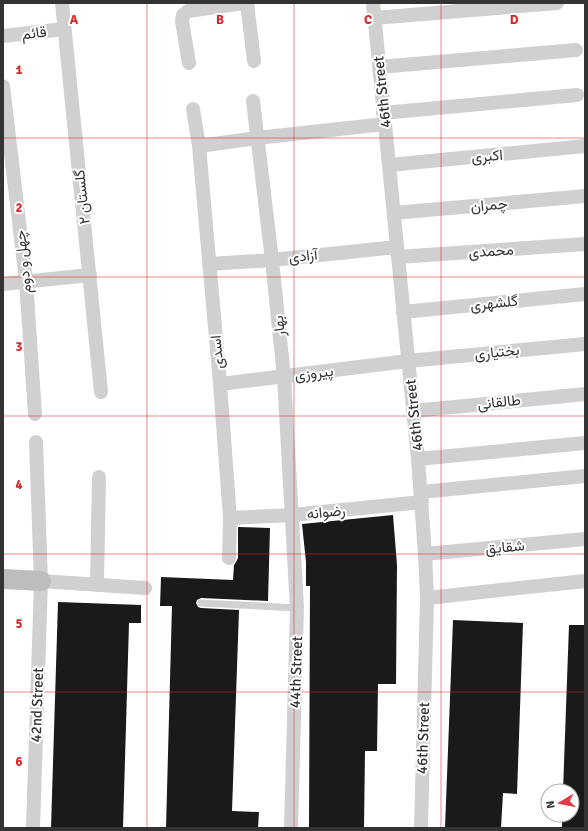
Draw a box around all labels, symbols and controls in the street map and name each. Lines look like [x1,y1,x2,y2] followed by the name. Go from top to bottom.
[70,12,79,28] text: A
[216,12,224,28] text: B
[364,12,372,28] text: C
[510,12,519,28] text: D
[21,23,48,44] street label: قائم
[369,55,395,129] street label: 46th Street
[15,62,23,78] text: 1
[470,146,504,167] street label: اکبری
[70,168,94,225] street label: گلستان ۲
[470,194,508,217] street label: چمران
[15,200,23,216] text: 2
[11,229,36,295] street label: چهل و دوم
[468,240,514,263] street label: محمدی
[288,245,320,267] street label: آزادی
[469,292,519,315] street label: گلشهری
[269,315,289,338] street label: بهار
[207,334,228,370] street label: اسدی
[15,339,23,355] text: 3
[474,341,520,364] street label: بختیاری
[293,362,335,385] street label: پیروزی
[401,378,427,452] street label: 46th Street
[476,391,522,414] street label: طالقانی
[15,477,23,493] text: 4
[306,501,346,523] street label: رضوانه
[485,536,526,559] street label: شقایق
[15,616,23,632] text: 5
[286,636,306,708] street label: 44th Street
[27,667,47,743] street label: 42nd Street
[413,702,433,774] street label: 46th Street
[15,754,23,770] text: 6
[540,783,580,823] north arrow
[544,800,558,810] text: N

